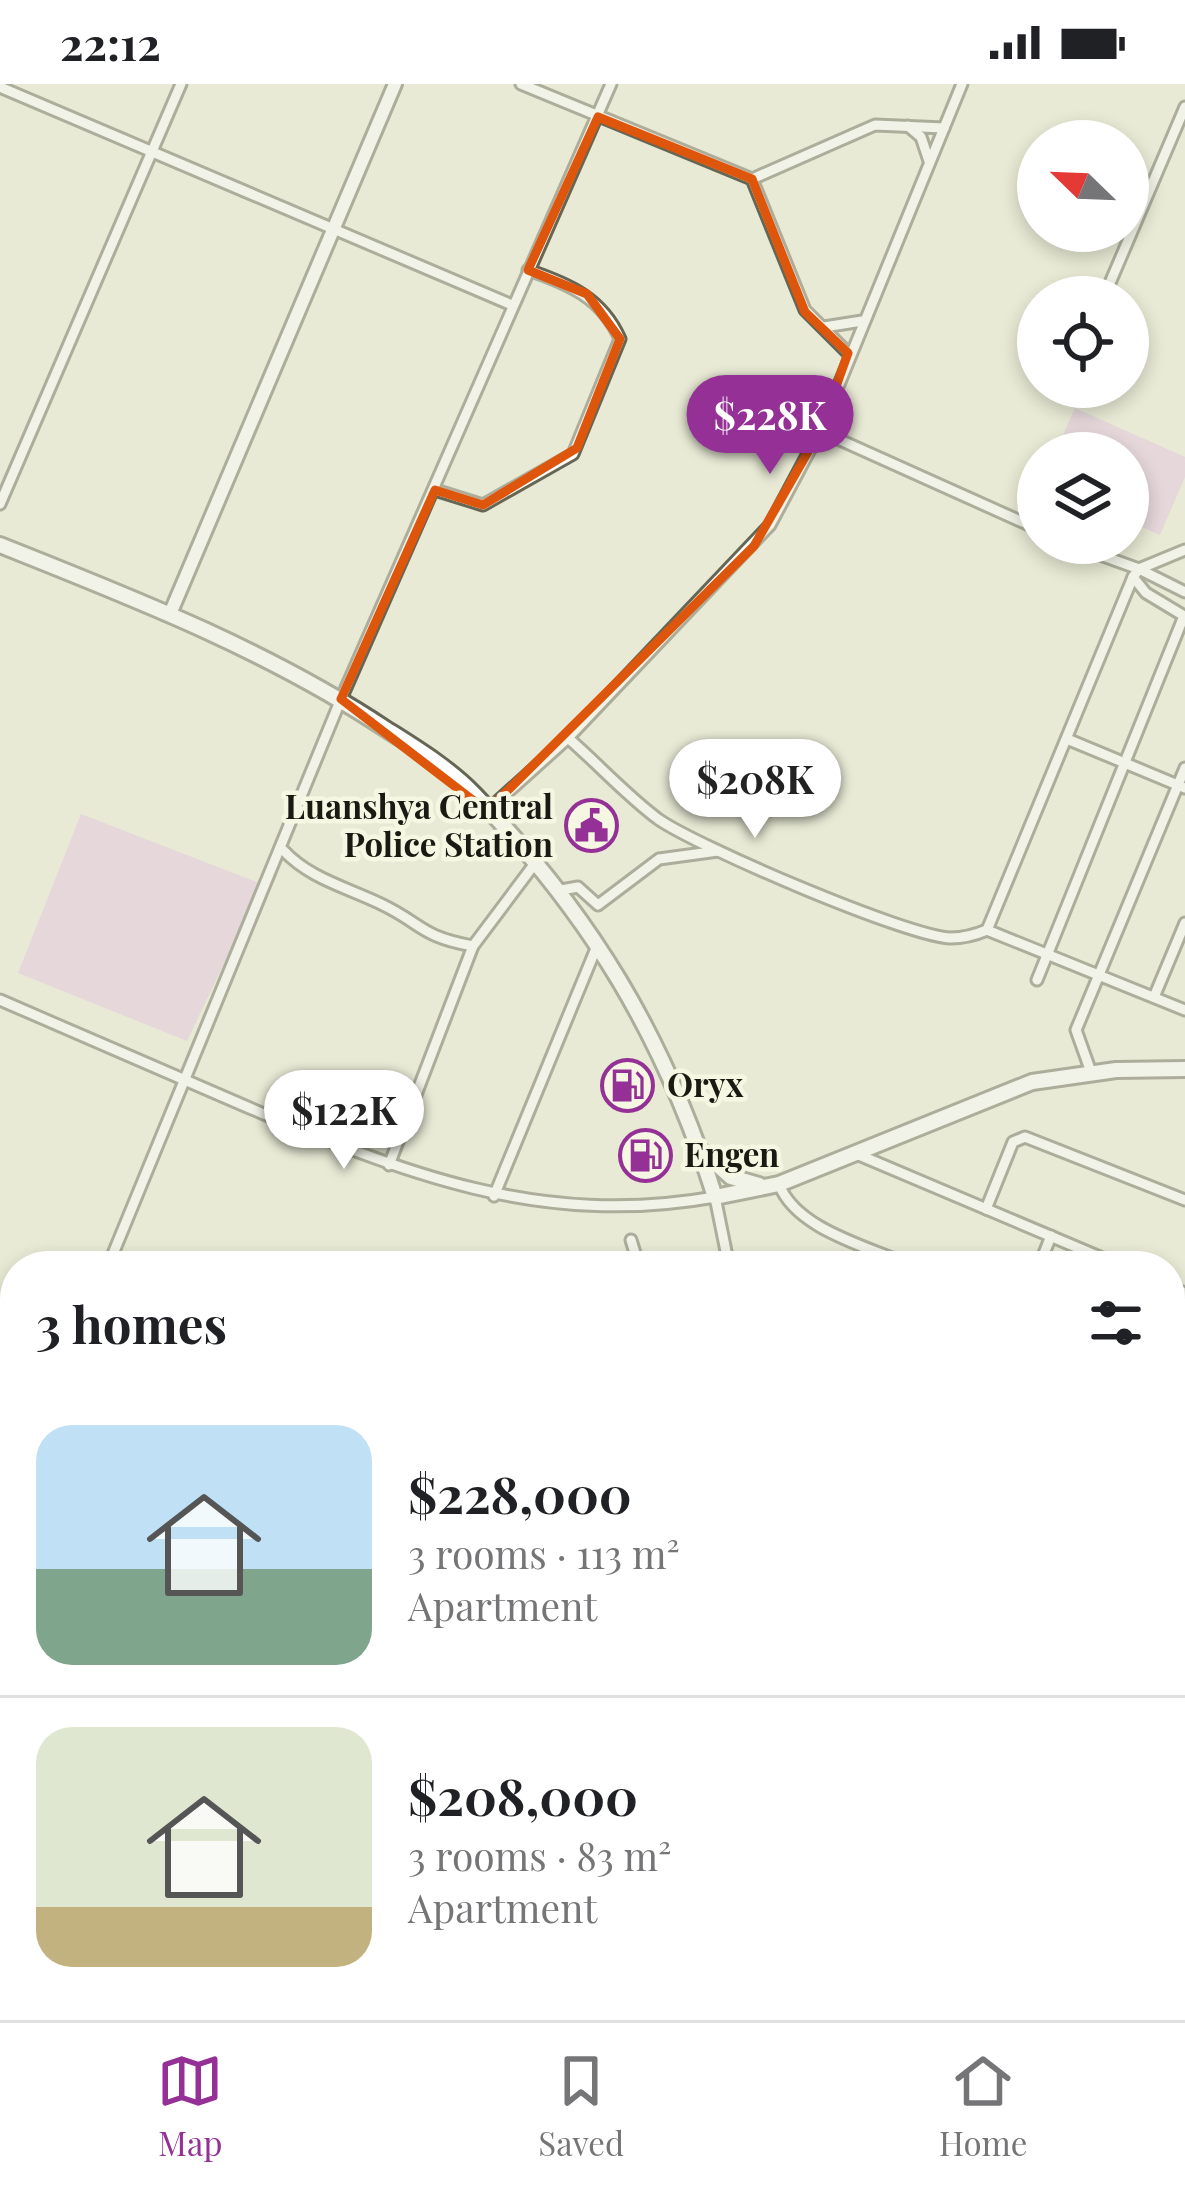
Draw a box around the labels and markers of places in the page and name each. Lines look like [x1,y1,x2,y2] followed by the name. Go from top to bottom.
[686,375,854,477] pin: $228K
[671,739,839,841] pin: $208K
[285,783,553,865] place label: Luanshya Central Police Station
[564,798,620,854] public building icon: Luanshya Central Police Station
[600,1057,656,1113] fuel station icon: Oryx
[667,1061,744,1105] place label: Oryx
[260,1070,428,1172] pin: $122K
[617,1127,673,1183] fuel station icon: Engen
[684,1131,779,1175] place label: Engen

